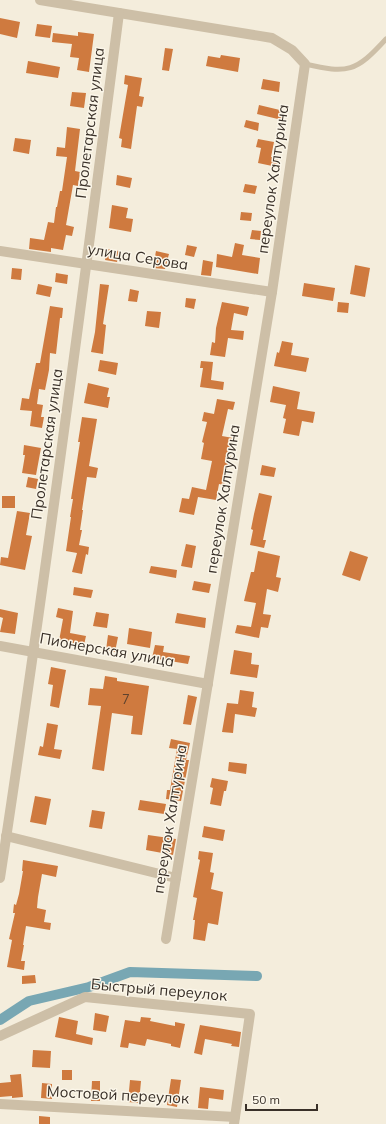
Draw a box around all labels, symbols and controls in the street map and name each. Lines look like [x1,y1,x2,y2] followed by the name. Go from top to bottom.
[71,46,108,200] street label: Пролетарская улица
[253,103,292,255] street label: переулок Халтурина
[86,239,190,274] street label: улица Серова
[27,367,66,521] street label: Пролетарская улица
[201,423,244,575] street label: переулок Халтурина
[38,628,176,671] street label: Пионерская улица
[122,691,130,707] house number: 7
[148,743,191,895] street label: переулок Халтурина
[90,974,229,1005] street label: Быстрый переулок
[46,1081,191,1108] street label: Мостовой переулок
[246,1086,317,1112] scale bar
[252,1092,280,1107] text: 50 m

